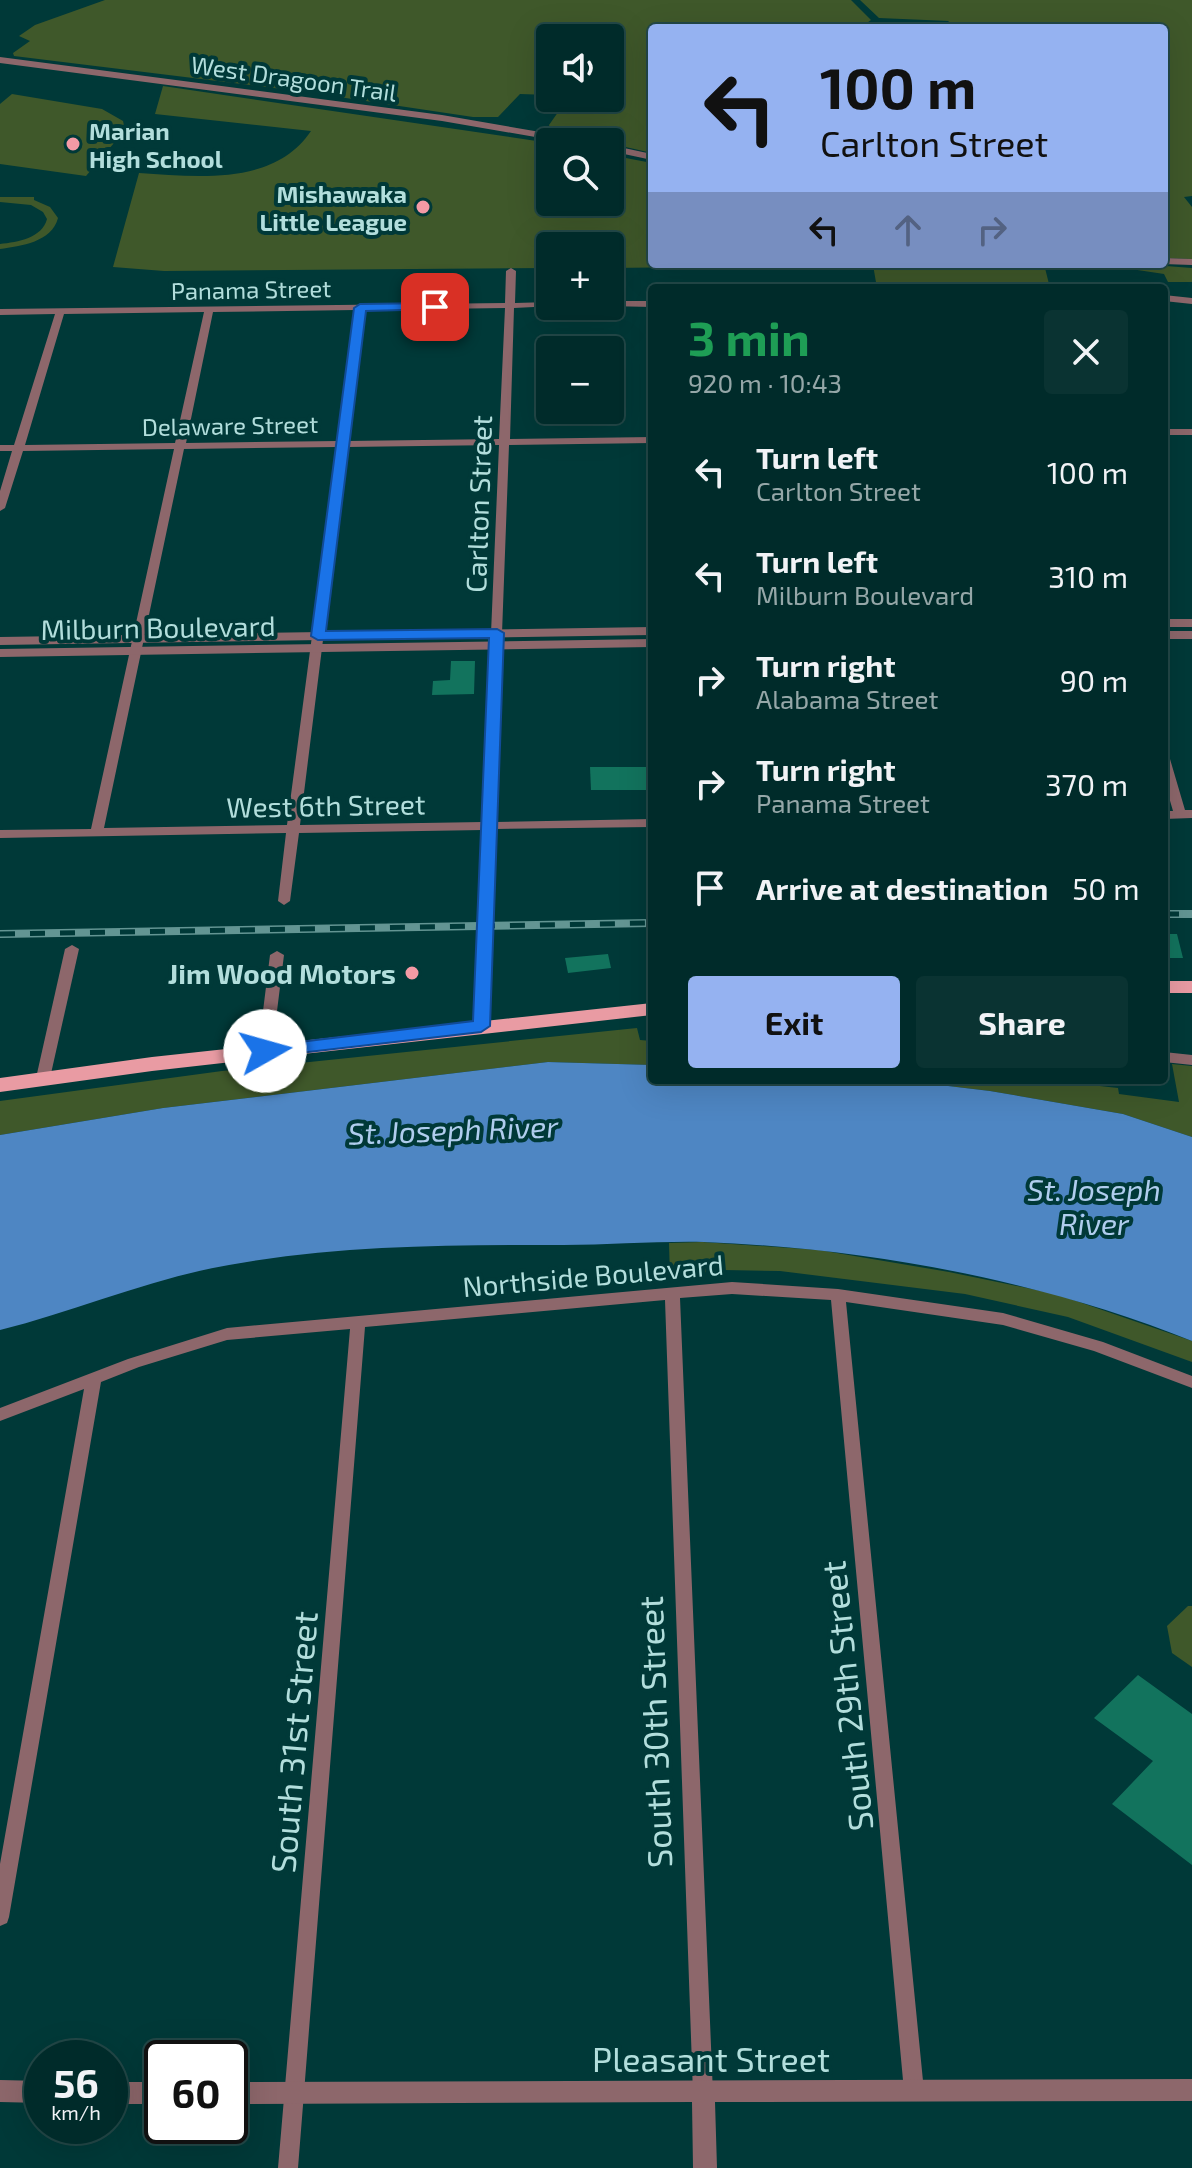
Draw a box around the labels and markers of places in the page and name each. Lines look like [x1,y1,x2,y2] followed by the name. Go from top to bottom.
[89,116,223,173] place label: Marian High School
[64,135,82,153] marker: Marian High School
[259,179,407,236] place label: Mishawaka Little League
[414,198,432,216] marker: Mishawaka Little League
[401,273,469,341] pin
[168,956,396,990] place label: Jim Wood Motors
[403,964,421,982] marker: Jim Wood Motors

